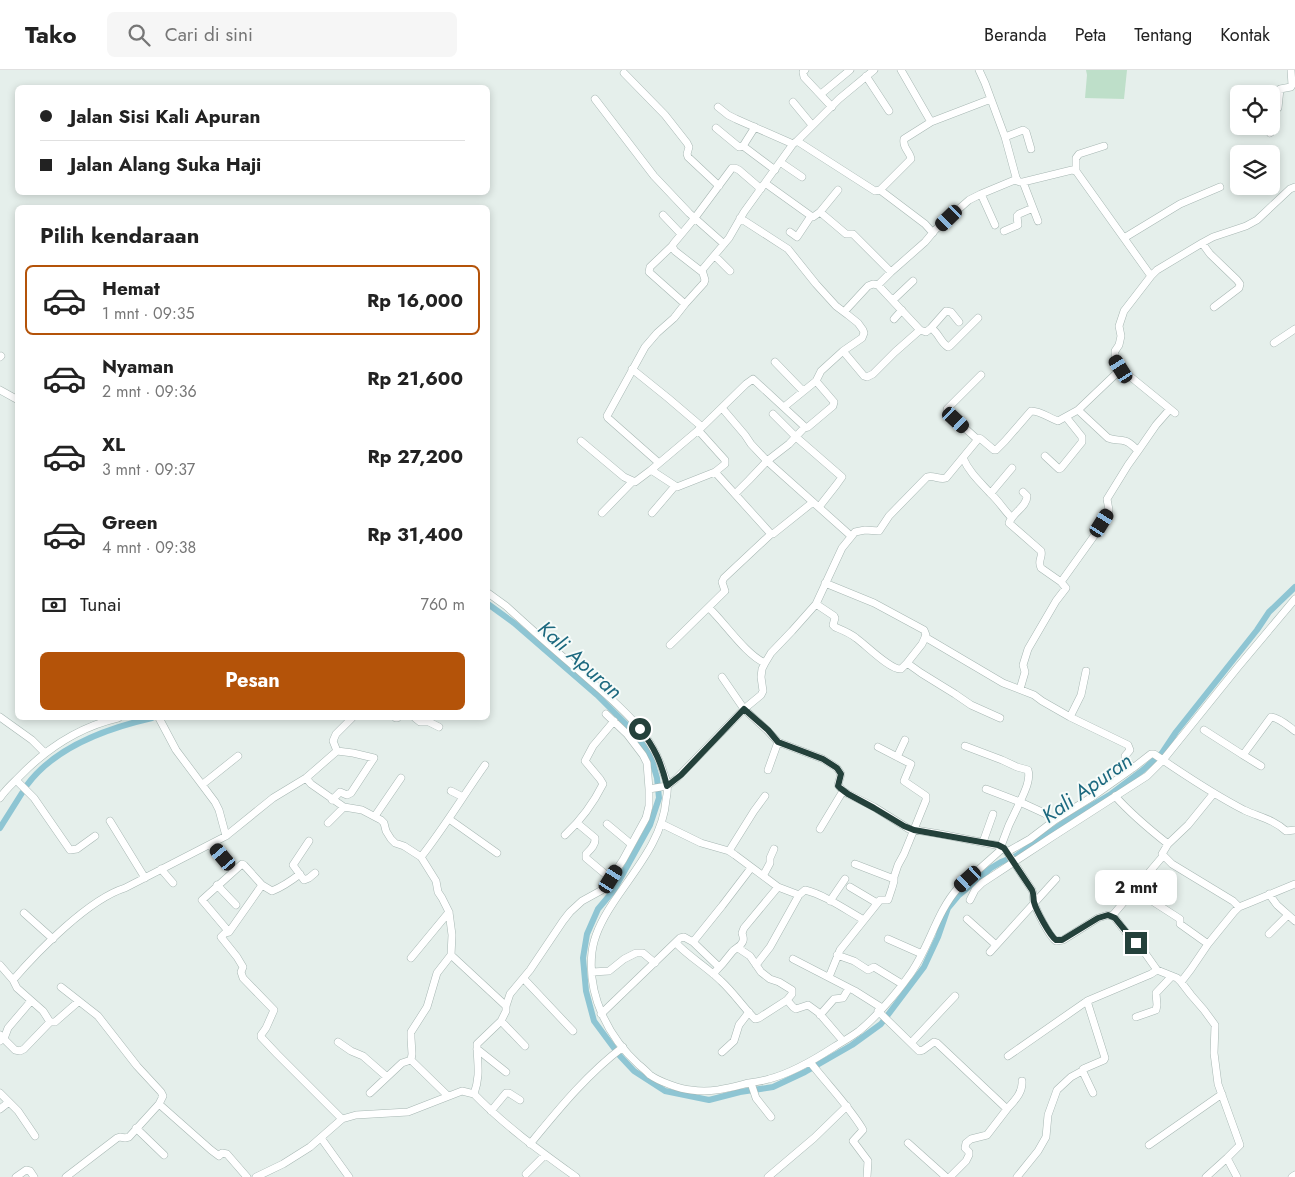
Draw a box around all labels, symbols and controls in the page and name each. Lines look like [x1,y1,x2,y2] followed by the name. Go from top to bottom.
[107,12,457,57] search box
[25,17,77,52] text: Tako
[125,21,153,49] icon: search
[165,21,253,48] text: Cari di sini
[984,22,1047,48] text: Beranda
[1075,22,1106,48] text: Peta
[1134,22,1192,48] text: Tentang
[1220,22,1270,48] text: Kontak
[1230,85,1280,195] map controls
[1230,85,1280,135] button: locate
[70,103,260,130] text: Jalan Sisi Kali Apuran
[1230,145,1280,195] button: layers
[70,151,261,178] text: Jalan Alang Suka Haji
[932,202,965,234] car
[40,219,199,251] text: Pilih kendaraan
[102,275,160,302] text: Hemat
[42,278,87,323] icon: car
[367,287,463,314] text: Rp 16,000
[102,302,195,325] text: 1 mnt · 09:35
[1106,352,1135,386] car
[102,353,174,380] text: Nyaman
[42,356,87,401] icon: car
[367,365,463,392] text: Rp 21,600
[102,380,197,403] text: 2 mnt · 09:36
[939,404,972,436] car
[102,431,125,458] text: XL
[42,434,87,479] icon: car
[367,443,463,470] text: Rp 27,200
[102,458,195,481] text: 3 mnt · 09:37
[1087,506,1116,540] car
[102,509,158,536] text: Green
[42,512,87,557] icon: car
[367,521,463,548] text: Rp 31,400
[102,536,196,559] text: 4 mnt · 09:38
[40,591,68,619] icon: cash
[80,591,121,618] text: Tunai
[421,593,465,616] text: 760 m
[531,614,629,706] water label: Kali Apuran
[40,652,465,710] button: Pesan
[629,718,651,740] route start
[1036,746,1138,830] water label: Kali Apuran
[207,841,238,873] car
[596,862,625,896] car
[951,863,984,895] car
[1095,870,1177,906] callout: 2 mnt
[1115,876,1157,899] text: 2 mnt
[1125,932,1147,954] route end

